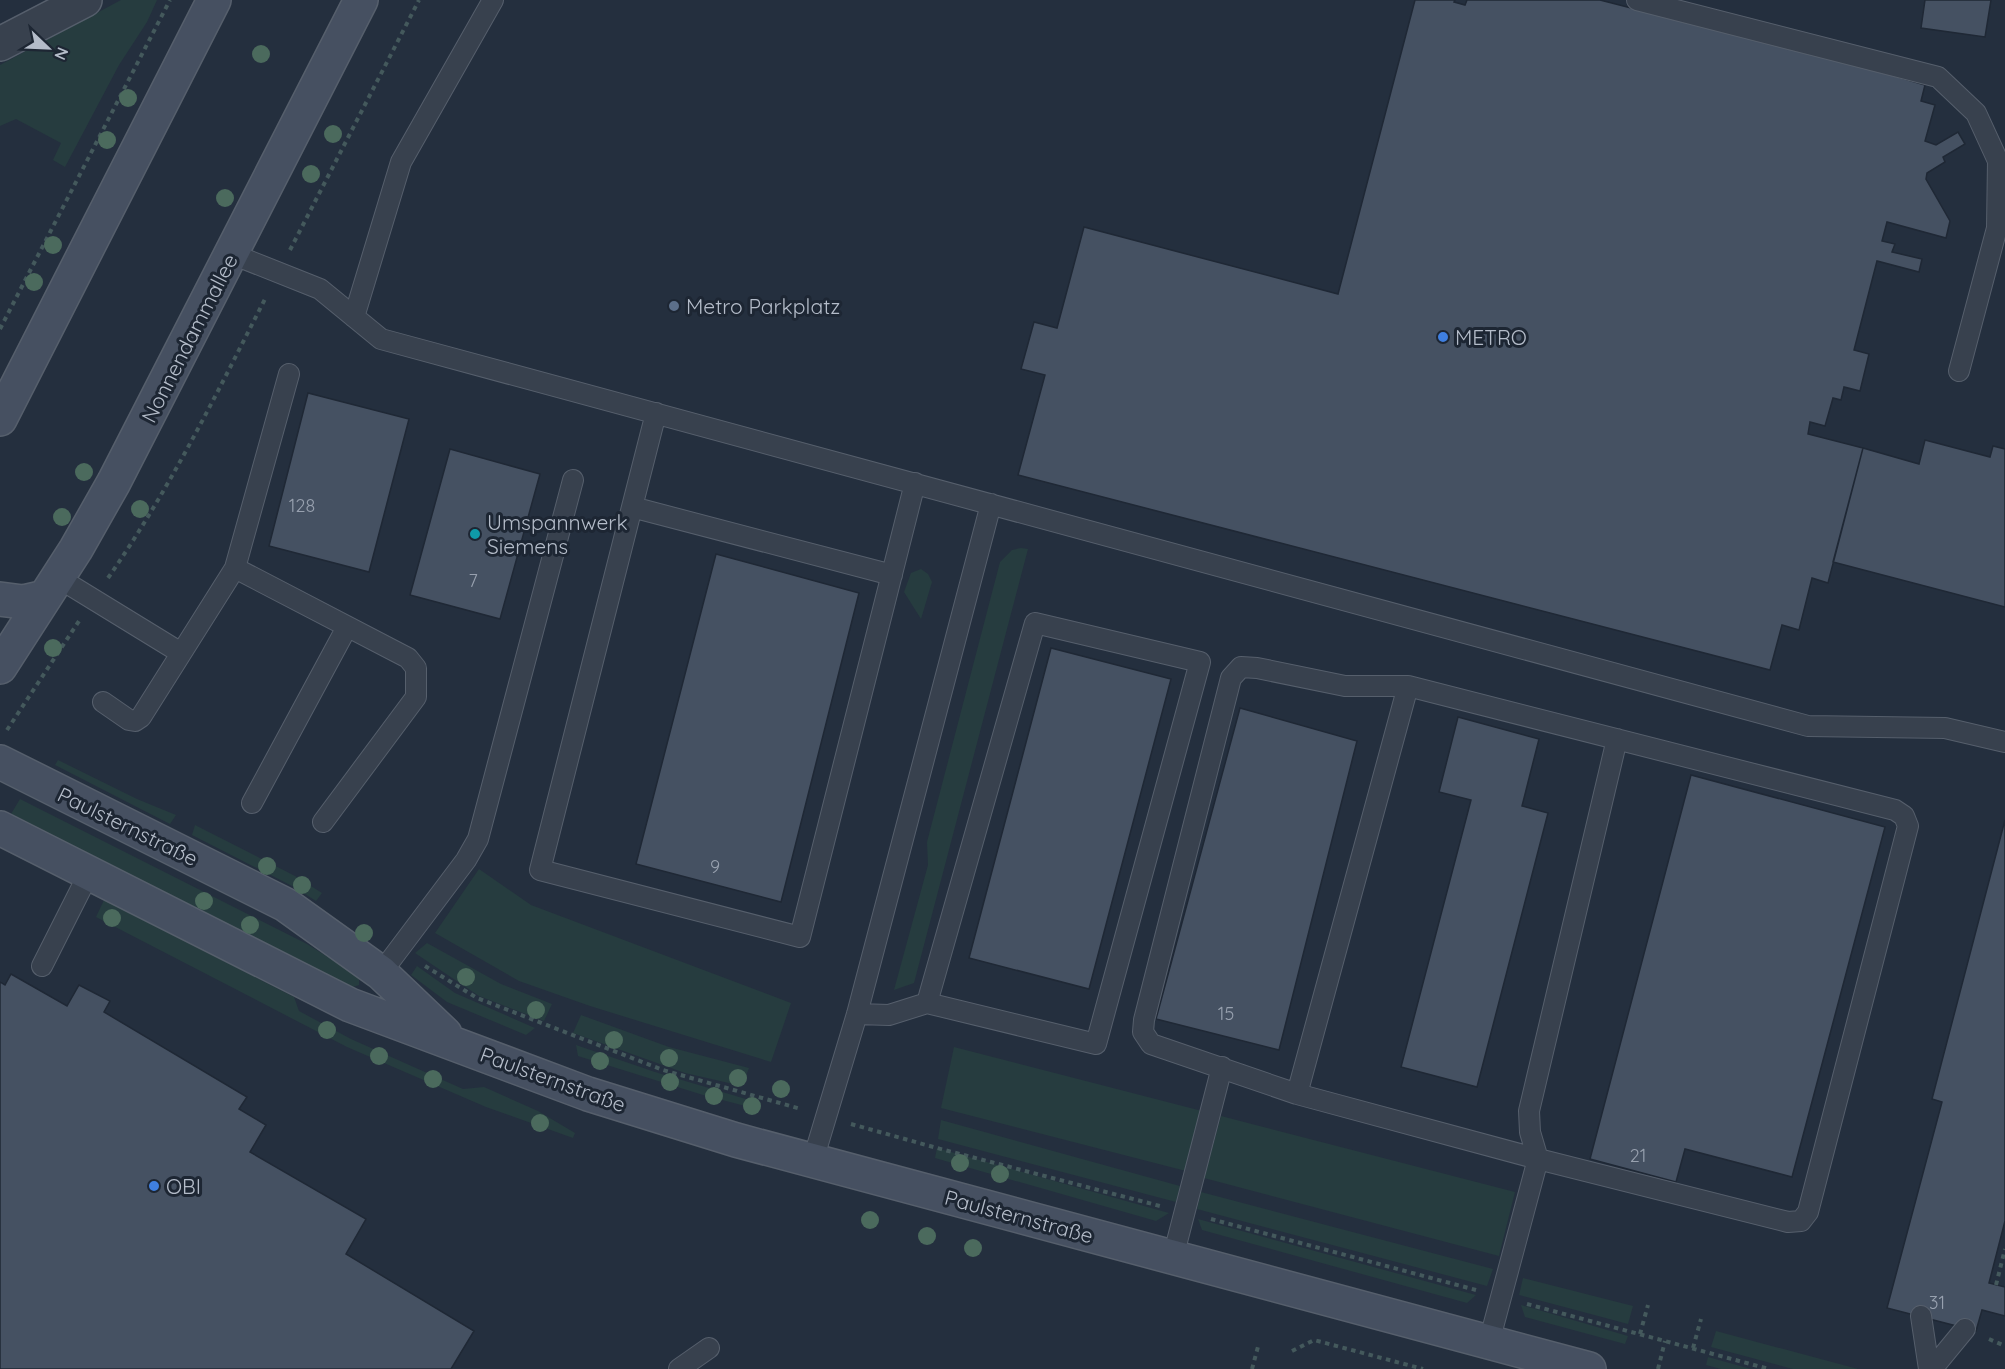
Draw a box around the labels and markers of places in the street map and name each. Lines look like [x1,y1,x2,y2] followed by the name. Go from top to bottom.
[686,293,840,319] place label: Metro Parkplatz
[667,299,681,313] marker: Metro Parkplatz
[1455,324,1527,350] place label: METRO
[1436,330,1450,344] marker: METRO
[487,509,628,559] place label: Umspannwerk Siemens
[468,527,482,541] marker: Umspannwerk Siemens
[166,1173,201,1199] place label: OBI
[147,1179,161,1193] marker: OBI

